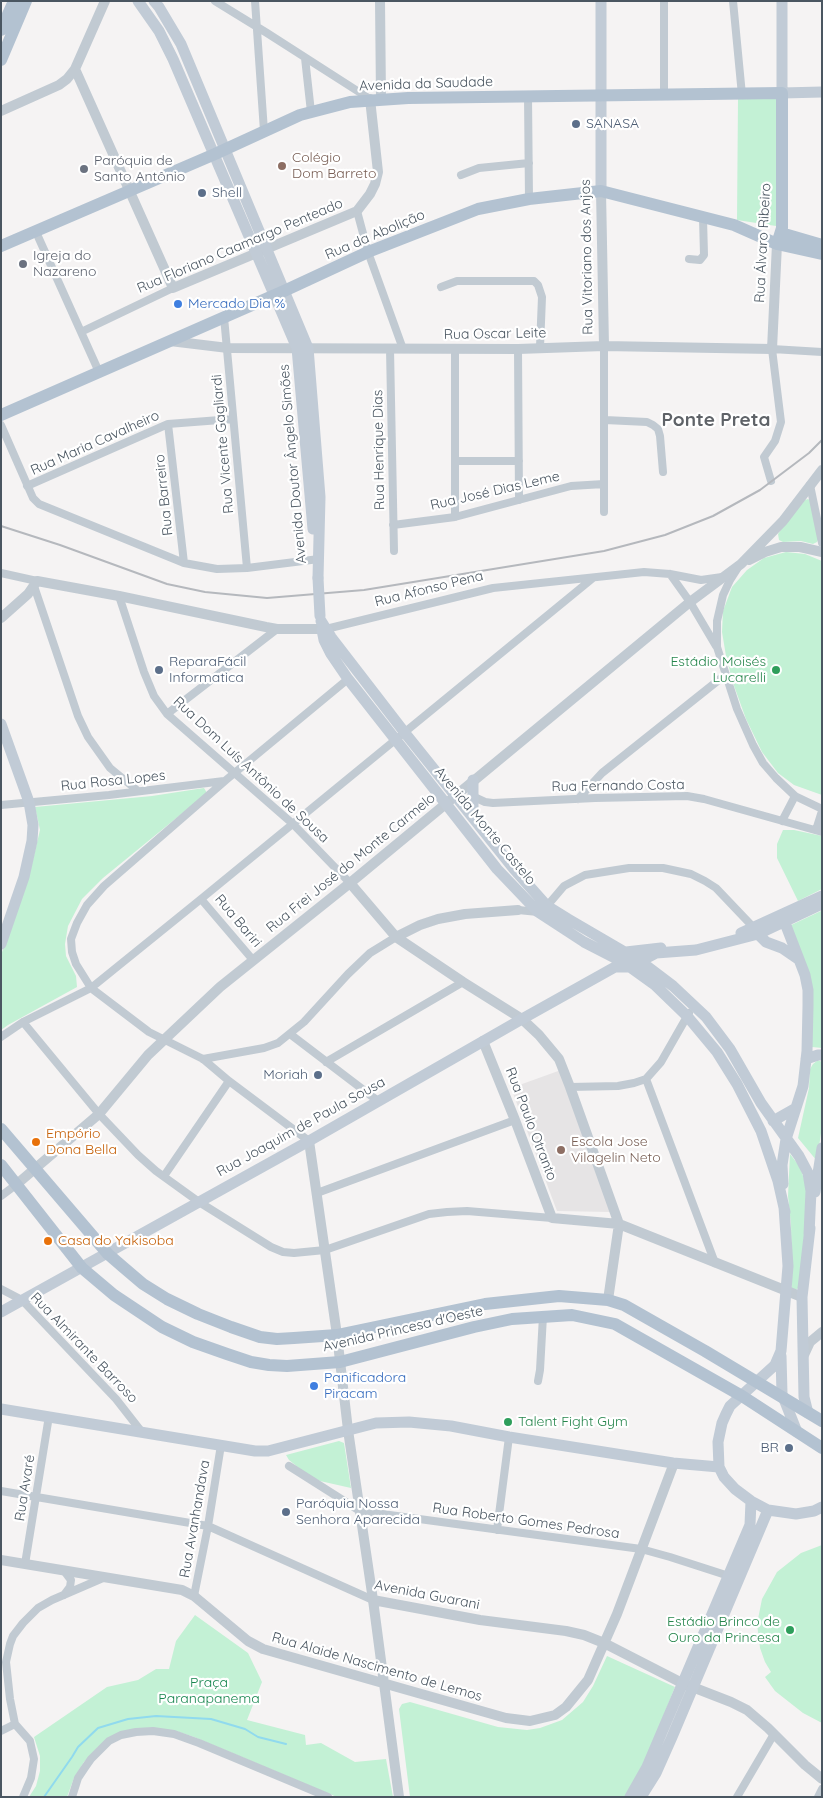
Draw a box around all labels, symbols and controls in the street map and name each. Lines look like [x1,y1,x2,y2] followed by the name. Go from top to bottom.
[359,73,493,95] street label: Avenida da Saudade
[586,116,639,132] place label: SANASA
[570,118,582,130] marker: SANASA
[292,150,376,182] place label: Colégio Dom Barreto
[94,153,185,186] place label: Paróquia de Santo Antônio
[276,160,288,172] marker: Colégio Dom Barreto
[78,163,90,175] marker: Paróquia de Santo Antônio
[577,179,597,335] street label: Rua Vitoriano dos Anjos
[751,183,775,303] street label: Rua Álvaro Ribeiro
[212,185,242,201] place label: Shell
[196,187,208,199] marker: Shell
[135,195,345,297] street label: Rua Floriano Caamargo Penteado
[323,206,427,264] street label: Rua da Abolição
[33,248,96,280] place label: Igreja do Nazareno
[17,258,29,270] marker: Igreja do Nazareno
[188,296,285,312] place label: Mercado Dia %
[172,298,184,310] marker: Mercado Dia %
[444,325,546,343] street label: Rua Oscar Leite
[276,364,310,564] street label: Avenida Doutor Ângelo Simões
[209,374,237,514] street label: Rua Vicente Gagliardi
[370,390,388,510] street label: Rua Henrique Dias
[28,407,162,479] street label: Rua Maria Cavalheiro
[662,409,770,431] district label: Ponte Preta
[151,453,177,537] street label: Rua Barreiro
[429,468,561,514] street label: Rua José Dias Leme
[373,567,485,611] street label: Rua Afonso Pena
[169,654,246,686] place label: ReparaFácil Informatica
[670,654,766,686] place label: Estádio Moisés Lucarelli
[153,664,165,676] marker: ReparaFácil Informatica
[770,664,782,676] marker: Estádio Moisés Lucarelli
[170,693,332,847] street label: Rua Dom Luís Antônio de Sousa
[431,764,539,888] street label: Avenida Monte Castelo
[60,767,166,795] street label: Rua Rosa Lopes
[551,776,685,796] street label: Rua Fernando Costa
[263,790,439,936] street label: Rua Frei José do Monte Carmelo
[211,891,265,951] street label: Rua Bariri
[502,1065,560,1183] street label: Rua Paulo Otranto
[263,1067,308,1083] place label: Moriah
[312,1069,324,1081] marker: Moriah
[214,1074,388,1180] street label: Rua Joaquim de Paula Sousa
[46,1126,117,1158] place label: Empório Dona Bella
[571,1134,661,1166] place label: Escola Jose Vilagelin Neto
[30,1136,42,1148] marker: Empório Dona Bella
[555,1144,567,1156] marker: Escola Jose Vilagelin Neto
[58,1233,174,1249] place label: Casa do Yakisoba
[42,1235,54,1247] marker: Casa do Yakisoba
[27,1289,141,1407] street label: Rua Almirante Barroso
[321,1302,485,1356] street label: Avenida Princesa d'Oeste
[324,1370,406,1402] place label: Panificadora Piracam
[308,1380,320,1392] marker: Panificadora Piracam
[518,1414,628,1430] place label: Talent Fight Gym
[502,1416,514,1428] marker: Talent Fight Gym
[761,1440,779,1456] place label: BR
[783,1442,795,1454] marker: BR
[11,1454,39,1522] street label: Rua Avaré
[176,1459,214,1579] street label: Rua Avanhandava
[296,1496,420,1528] place label: Paróquia Nossa Senhora Aparecida
[431,1500,621,1542] street label: Rua Roberto Gomes Pedrosa
[280,1506,292,1518] marker: Paróquia Nossa Senhora Aparecida
[373,1577,481,1613] street label: Avenida Guarani
[667,1614,780,1646] place label: Estádio Brinco de Ouro da Princesa
[784,1624,796,1636] marker: Estádio Brinco de Ouro da Princesa
[270,1629,484,1705] street label: Rua Alaide Nascimento de Lemos
[158,1675,260,1708] park label: Praça Paranapanema

